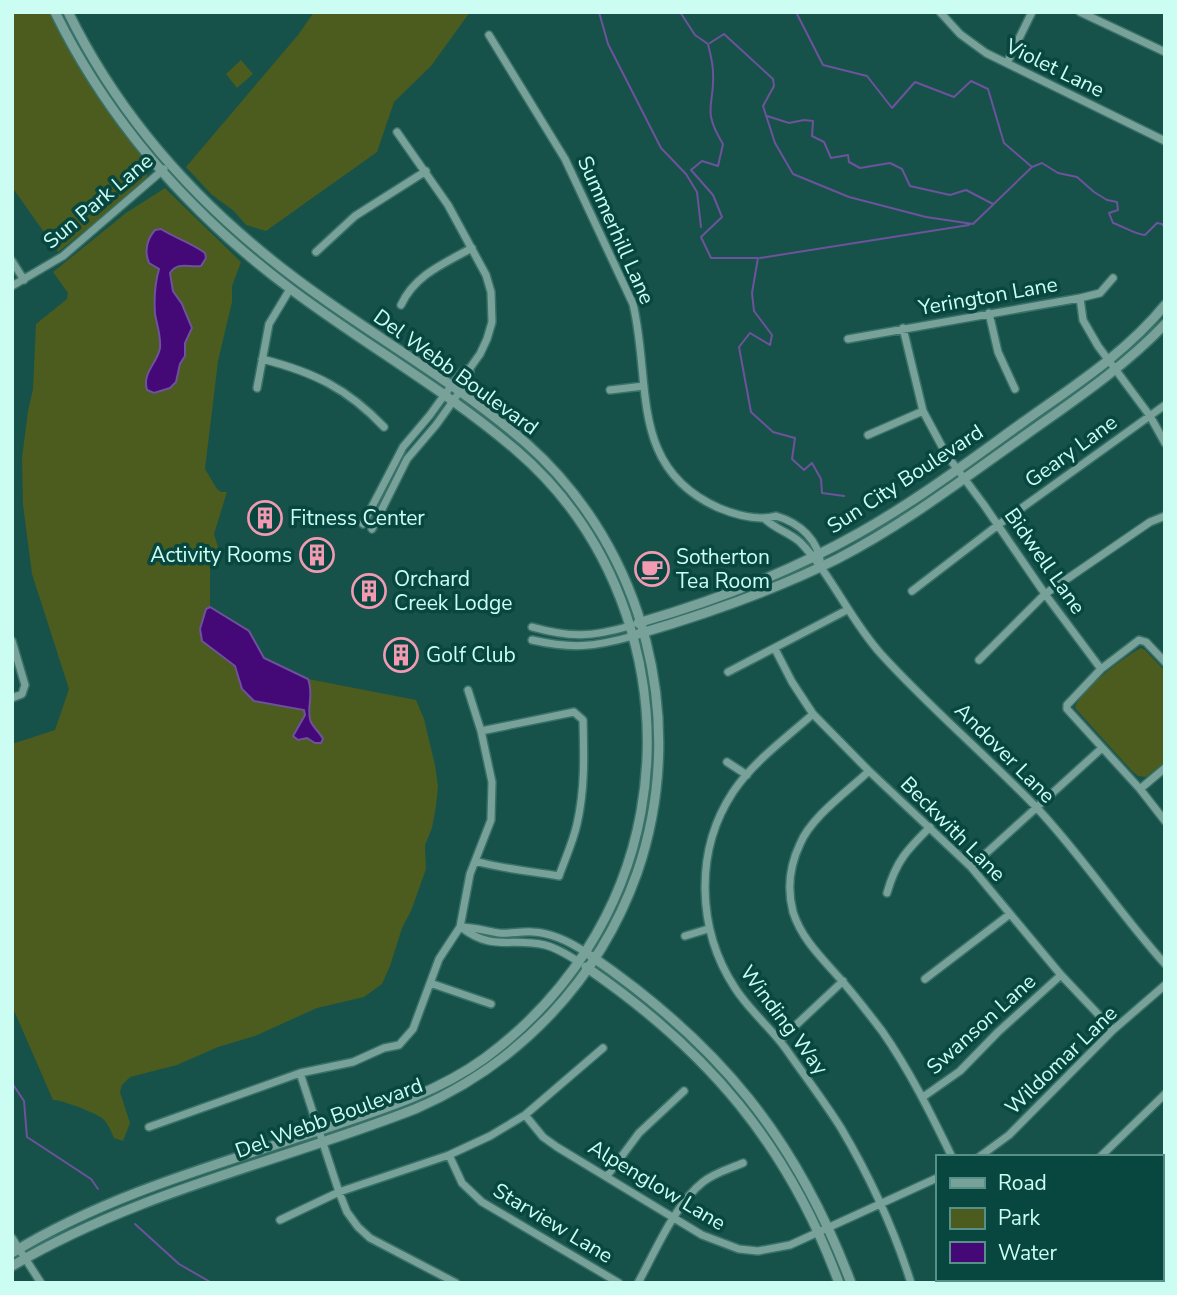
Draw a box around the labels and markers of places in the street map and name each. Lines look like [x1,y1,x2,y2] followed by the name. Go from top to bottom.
[246,499,284,537] building icon: Fitness Center
[290,504,425,532] place label: Fitness Center
[298,536,336,574] building icon: Activity Rooms
[150,541,292,569] place label: Activity Rooms
[676,543,770,595] place label: Sotherton Tea Room
[633,550,671,588] cafe icon: Sotherton Tea Room
[394,565,512,617] place label: Orchard Creek Lodge
[350,572,388,610] building icon: Orchard Creek Lodge
[382,636,420,674] building icon: Golf Club
[426,641,516,669] place label: Golf Club

